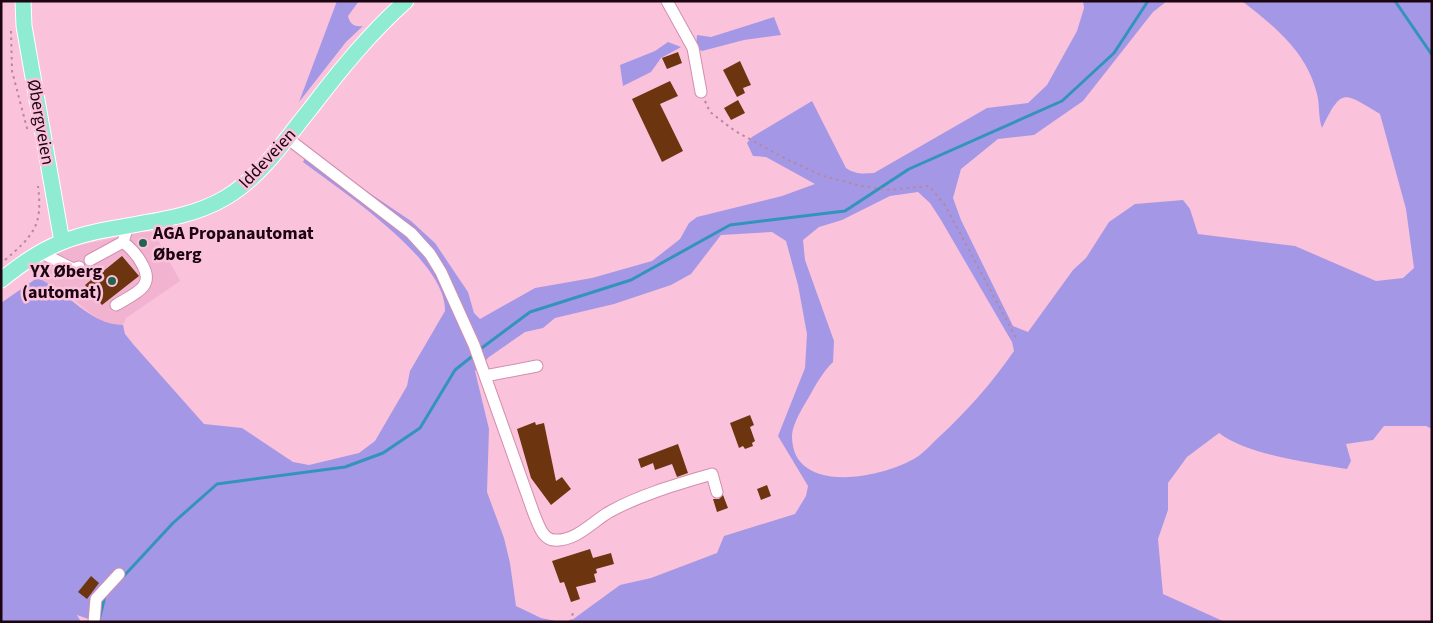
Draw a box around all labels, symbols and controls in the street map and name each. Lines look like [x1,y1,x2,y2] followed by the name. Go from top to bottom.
[21,77,60,167] street label: Øbergveien
[233,123,302,194] street label: Iddeveien
[152,221,314,267] place label: AGA Propanautomat Øberg
[137,237,149,249] marker: AGA Propanautomat Øberg
[22,259,102,305] place label: YX Øberg (automat)
[106,275,118,287] marker: YX Øberg (automat)

